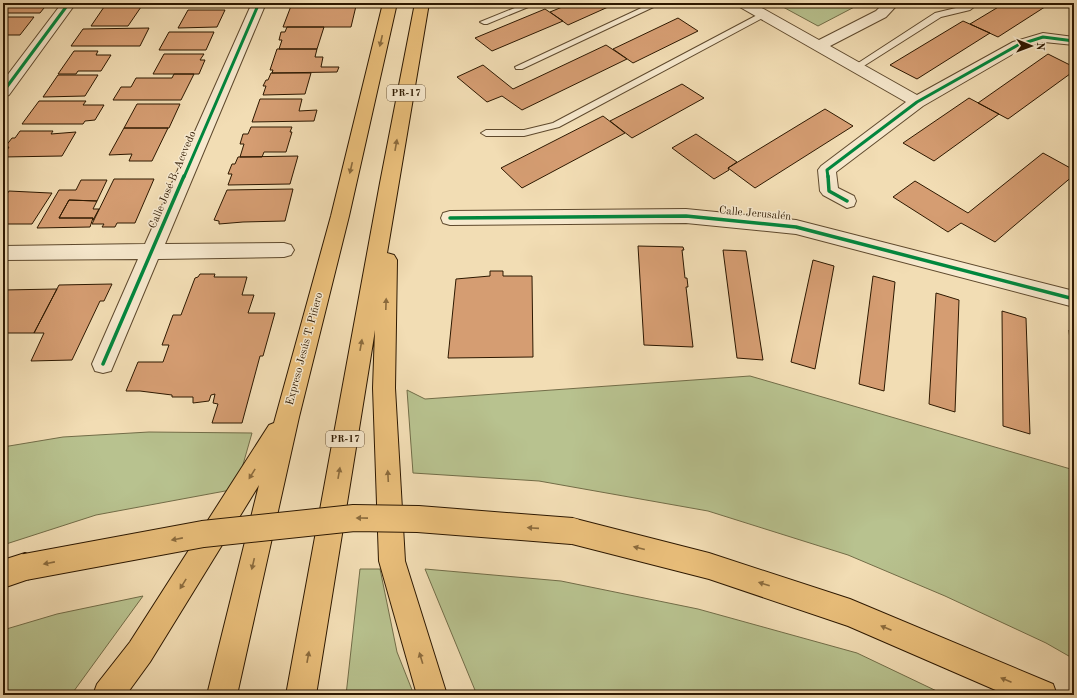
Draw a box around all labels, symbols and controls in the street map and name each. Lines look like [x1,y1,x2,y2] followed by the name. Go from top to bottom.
[1011,26,1051,66] north arrow
[377,35,383,47] one-way arrow
[1034,42,1045,51] text: N
[387,85,425,101] road number: PR-17
[147,130,199,230] street label: Calle José B. Acevedo
[393,139,399,151] one-way arrow
[348,161,354,174] one-way arrow
[718,205,792,223] street label: Calle Jerusalén
[285,291,325,407] street label: Expreso Jesús T. Piñero
[383,297,389,310] one-way arrow
[359,339,365,351] one-way arrow
[326,431,364,447] road number: PR-17
[336,467,342,479] one-way arrow
[249,468,256,480] one-way arrow
[385,469,391,482] one-way arrow
[356,515,368,522] one-way arrow
[527,525,539,532] one-way arrow
[171,536,183,542] one-way arrow
[633,545,645,551] one-way arrow
[250,558,256,570] one-way arrow
[43,560,55,566] one-way arrow
[179,579,187,589] one-way arrow
[758,581,770,587] one-way arrow
[881,625,892,631] one-way arrow
[305,650,311,663] one-way arrow
[418,651,424,663] one-way arrow
[999,676,1011,682] one-way arrow

